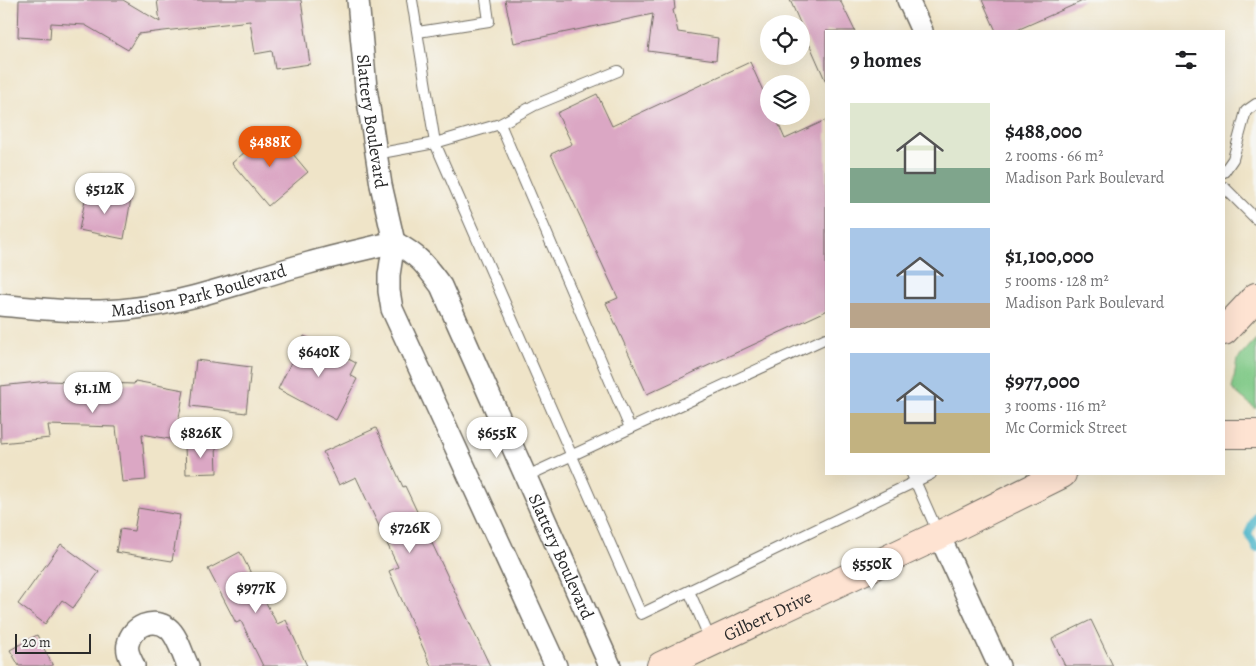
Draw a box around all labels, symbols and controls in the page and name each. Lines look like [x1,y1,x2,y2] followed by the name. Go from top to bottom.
[760,15,810,125] map controls
[760,15,810,65] button: locate
[850,46,921,74] text: 9 homes
[1172,46,1200,74] icon: filters
[351,53,393,190] street label: Slattery Boulevard
[760,75,810,125] button: layers
[1005,117,1082,145] text: $488,000
[890,123,950,183] icon: home
[235,126,305,168] pin: $488K
[250,131,290,153] text: $488K
[1005,145,1103,167] text: 2 rooms · 66 m²
[1005,167,1164,189] text: Madison Park Boulevard
[70,172,140,215] pin: $512K
[86,178,124,200] text: $512K
[1005,242,1094,270] text: $1,100,000
[890,248,950,308] icon: home
[110,258,289,323] street label: Madison Park Boulevard
[1005,270,1109,292] text: 5 rooms · 128 m²
[1005,292,1164,314] text: Madison Park Boulevard
[284,336,354,378] pin: $640K
[298,341,340,363] text: $640K
[1005,367,1080,395] text: $977,000
[58,372,128,414] pin: $1.1M
[890,373,950,433] icon: home
[75,377,111,399] text: $1.1M
[1005,395,1106,417] text: 3 rooms · 116 m²
[166,416,236,459] pin: $826K
[462,416,532,459] pin: $655K
[1005,417,1127,439] text: Mc Cormick Street
[181,422,221,444] text: $826K
[477,422,517,444] text: $655K
[523,490,600,623] street label: Slattery Boulevard
[375,512,445,554] pin: $726K
[390,517,430,539] text: $726K
[837,548,907,590] pin: $550K
[852,553,892,575] text: $550K
[221,572,291,614] pin: $977K
[236,577,276,599] text: $977K
[720,585,816,647] street label: Gilbert Drive
[15,631,91,654] scale bar
[22,633,51,652] text: 20 m

